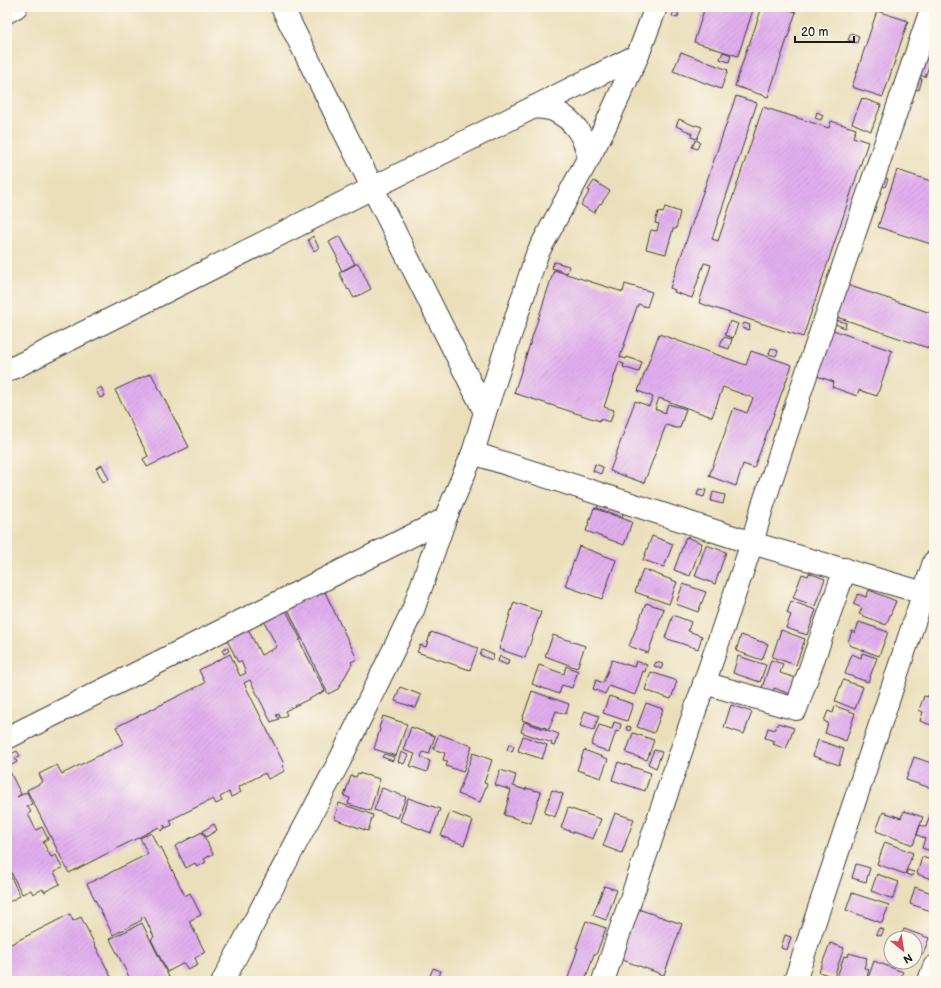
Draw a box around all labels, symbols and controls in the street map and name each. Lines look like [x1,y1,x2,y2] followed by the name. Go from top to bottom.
[795,18,854,44] scale bar
[801,25,828,40] text: 20 m
[883,930,923,970] north arrow
[901,951,915,966] text: N

